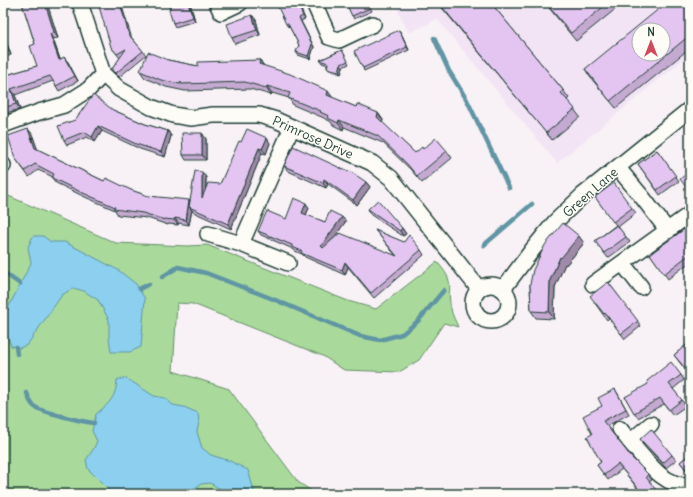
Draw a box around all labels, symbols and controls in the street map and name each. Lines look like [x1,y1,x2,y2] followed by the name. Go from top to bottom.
[631,22,671,62] north arrow
[647,25,655,39] text: N
[270,112,356,163] street label: Primrose Drive
[559,164,622,221] street label: Green Lane

